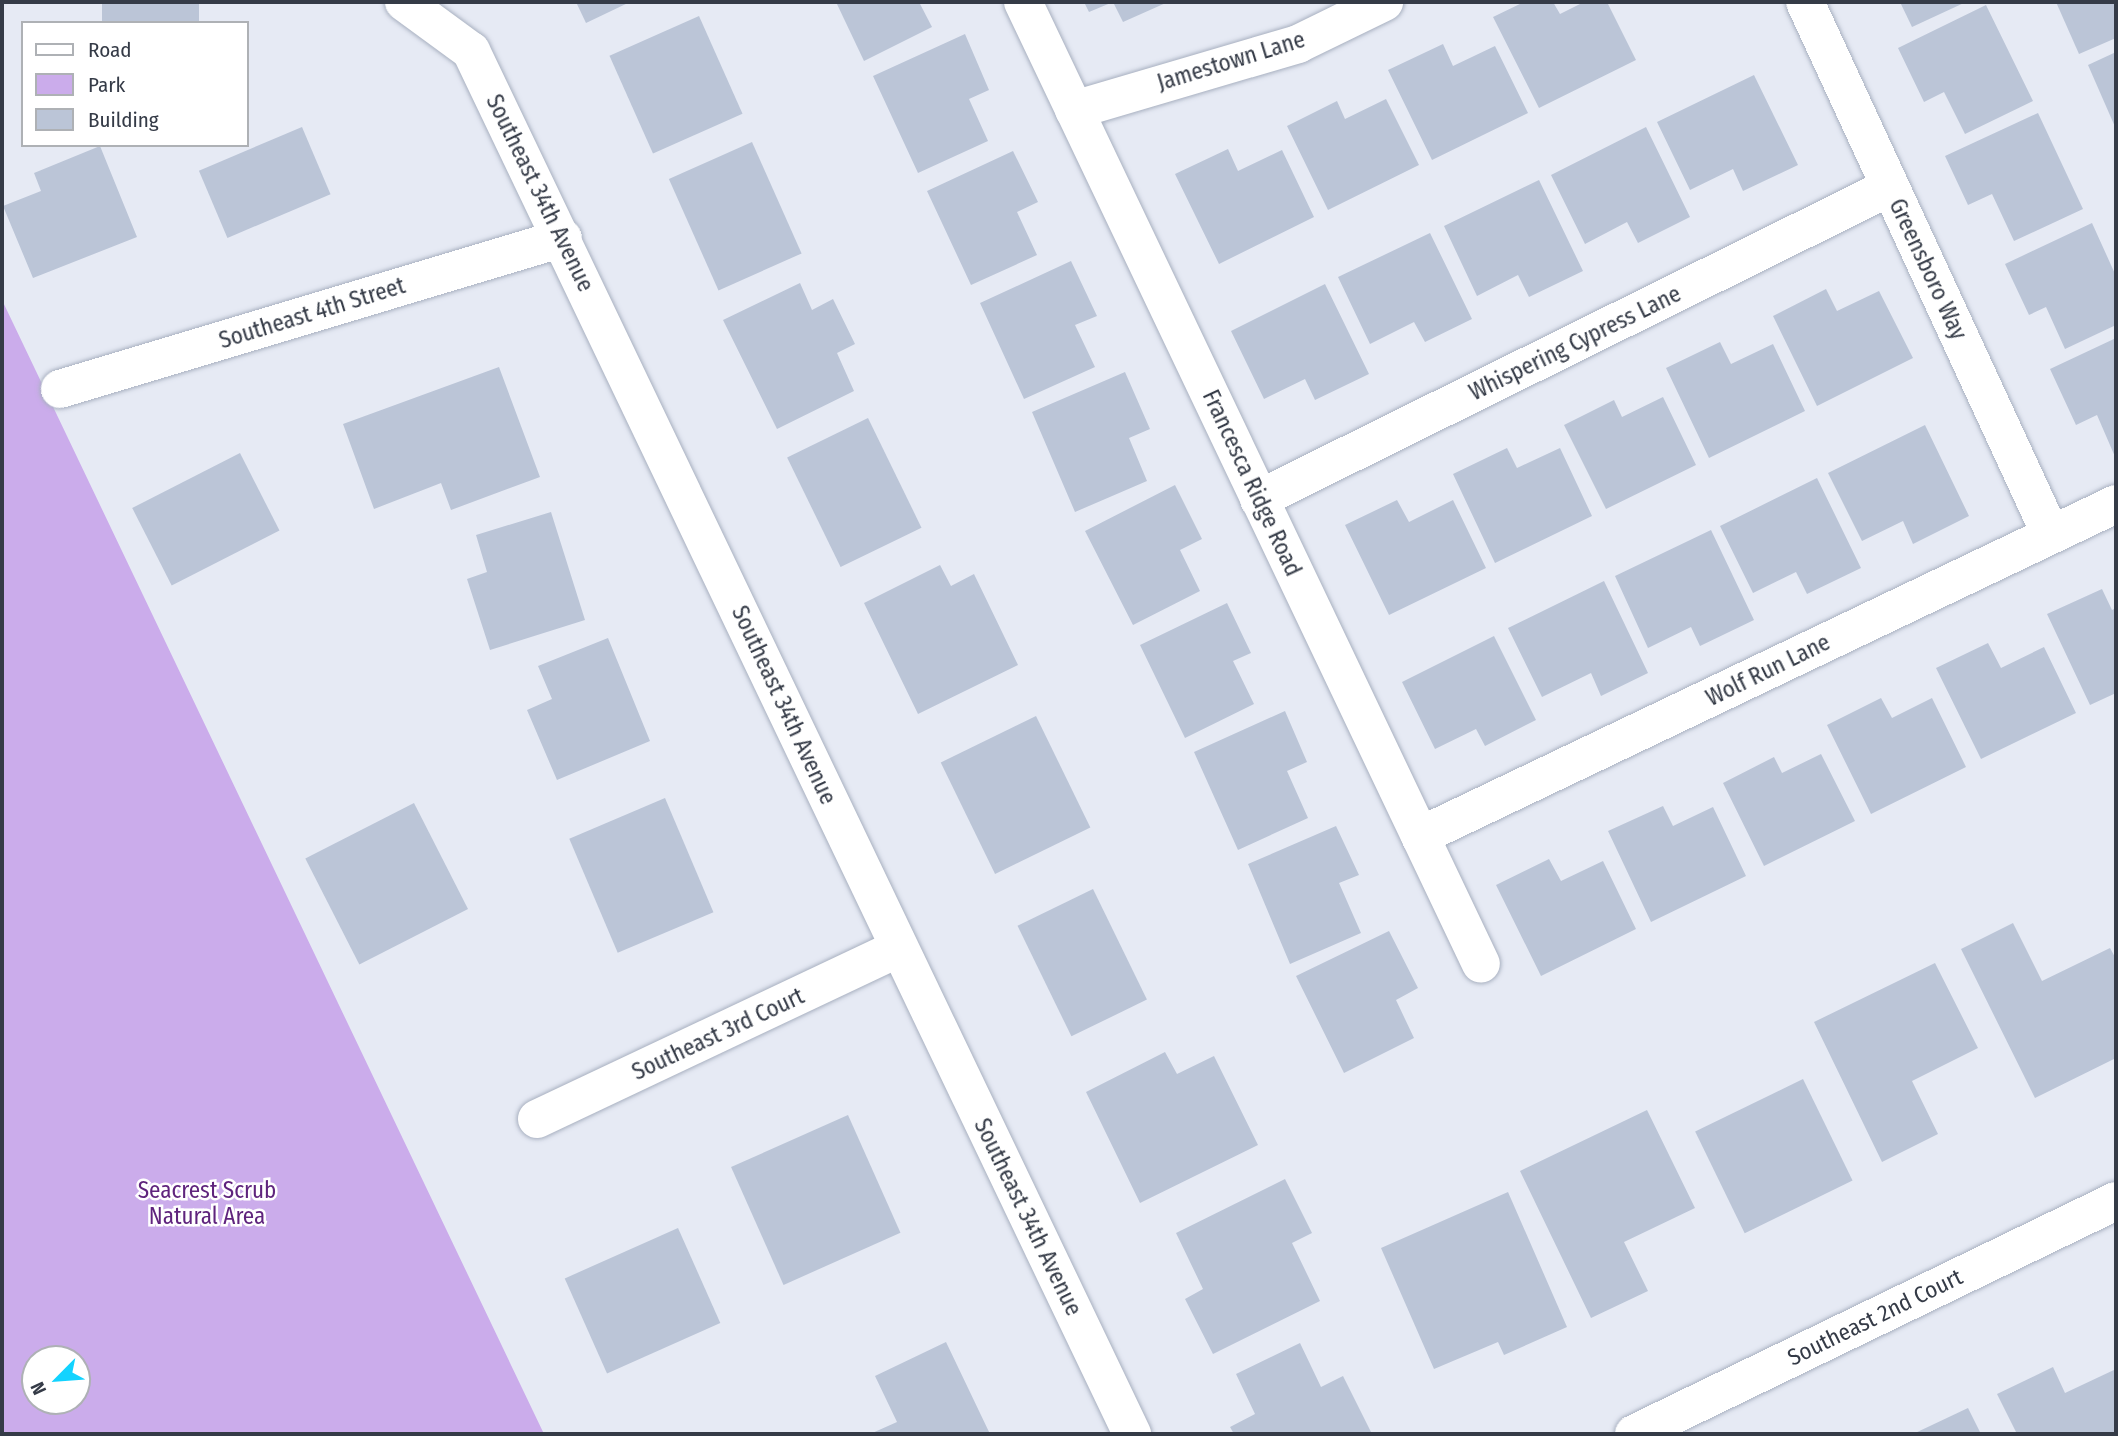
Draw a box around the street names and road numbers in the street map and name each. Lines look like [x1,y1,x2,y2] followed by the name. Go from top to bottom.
[1154,25,1308,97] street label: Jamestown Lane
[480,90,600,296] street label: Southeast 34th Avenue
[1883,194,1973,344] street label: Greensboro Way
[216,272,408,354] street label: Southeast 4th Street
[1465,280,1685,406] street label: Whispering Cypress Lane
[1197,385,1307,581] street label: Francesca Ridge Road
[726,601,842,809] street label: Southeast 34th Avenue
[1702,628,1834,712] street label: Wolf Run Lane
[628,982,808,1086] street label: Southeast 3rd Court
[968,1114,1088,1320] street label: Southeast 34th Avenue
[1783,1263,1967,1371] street label: Southeast 2nd Court

